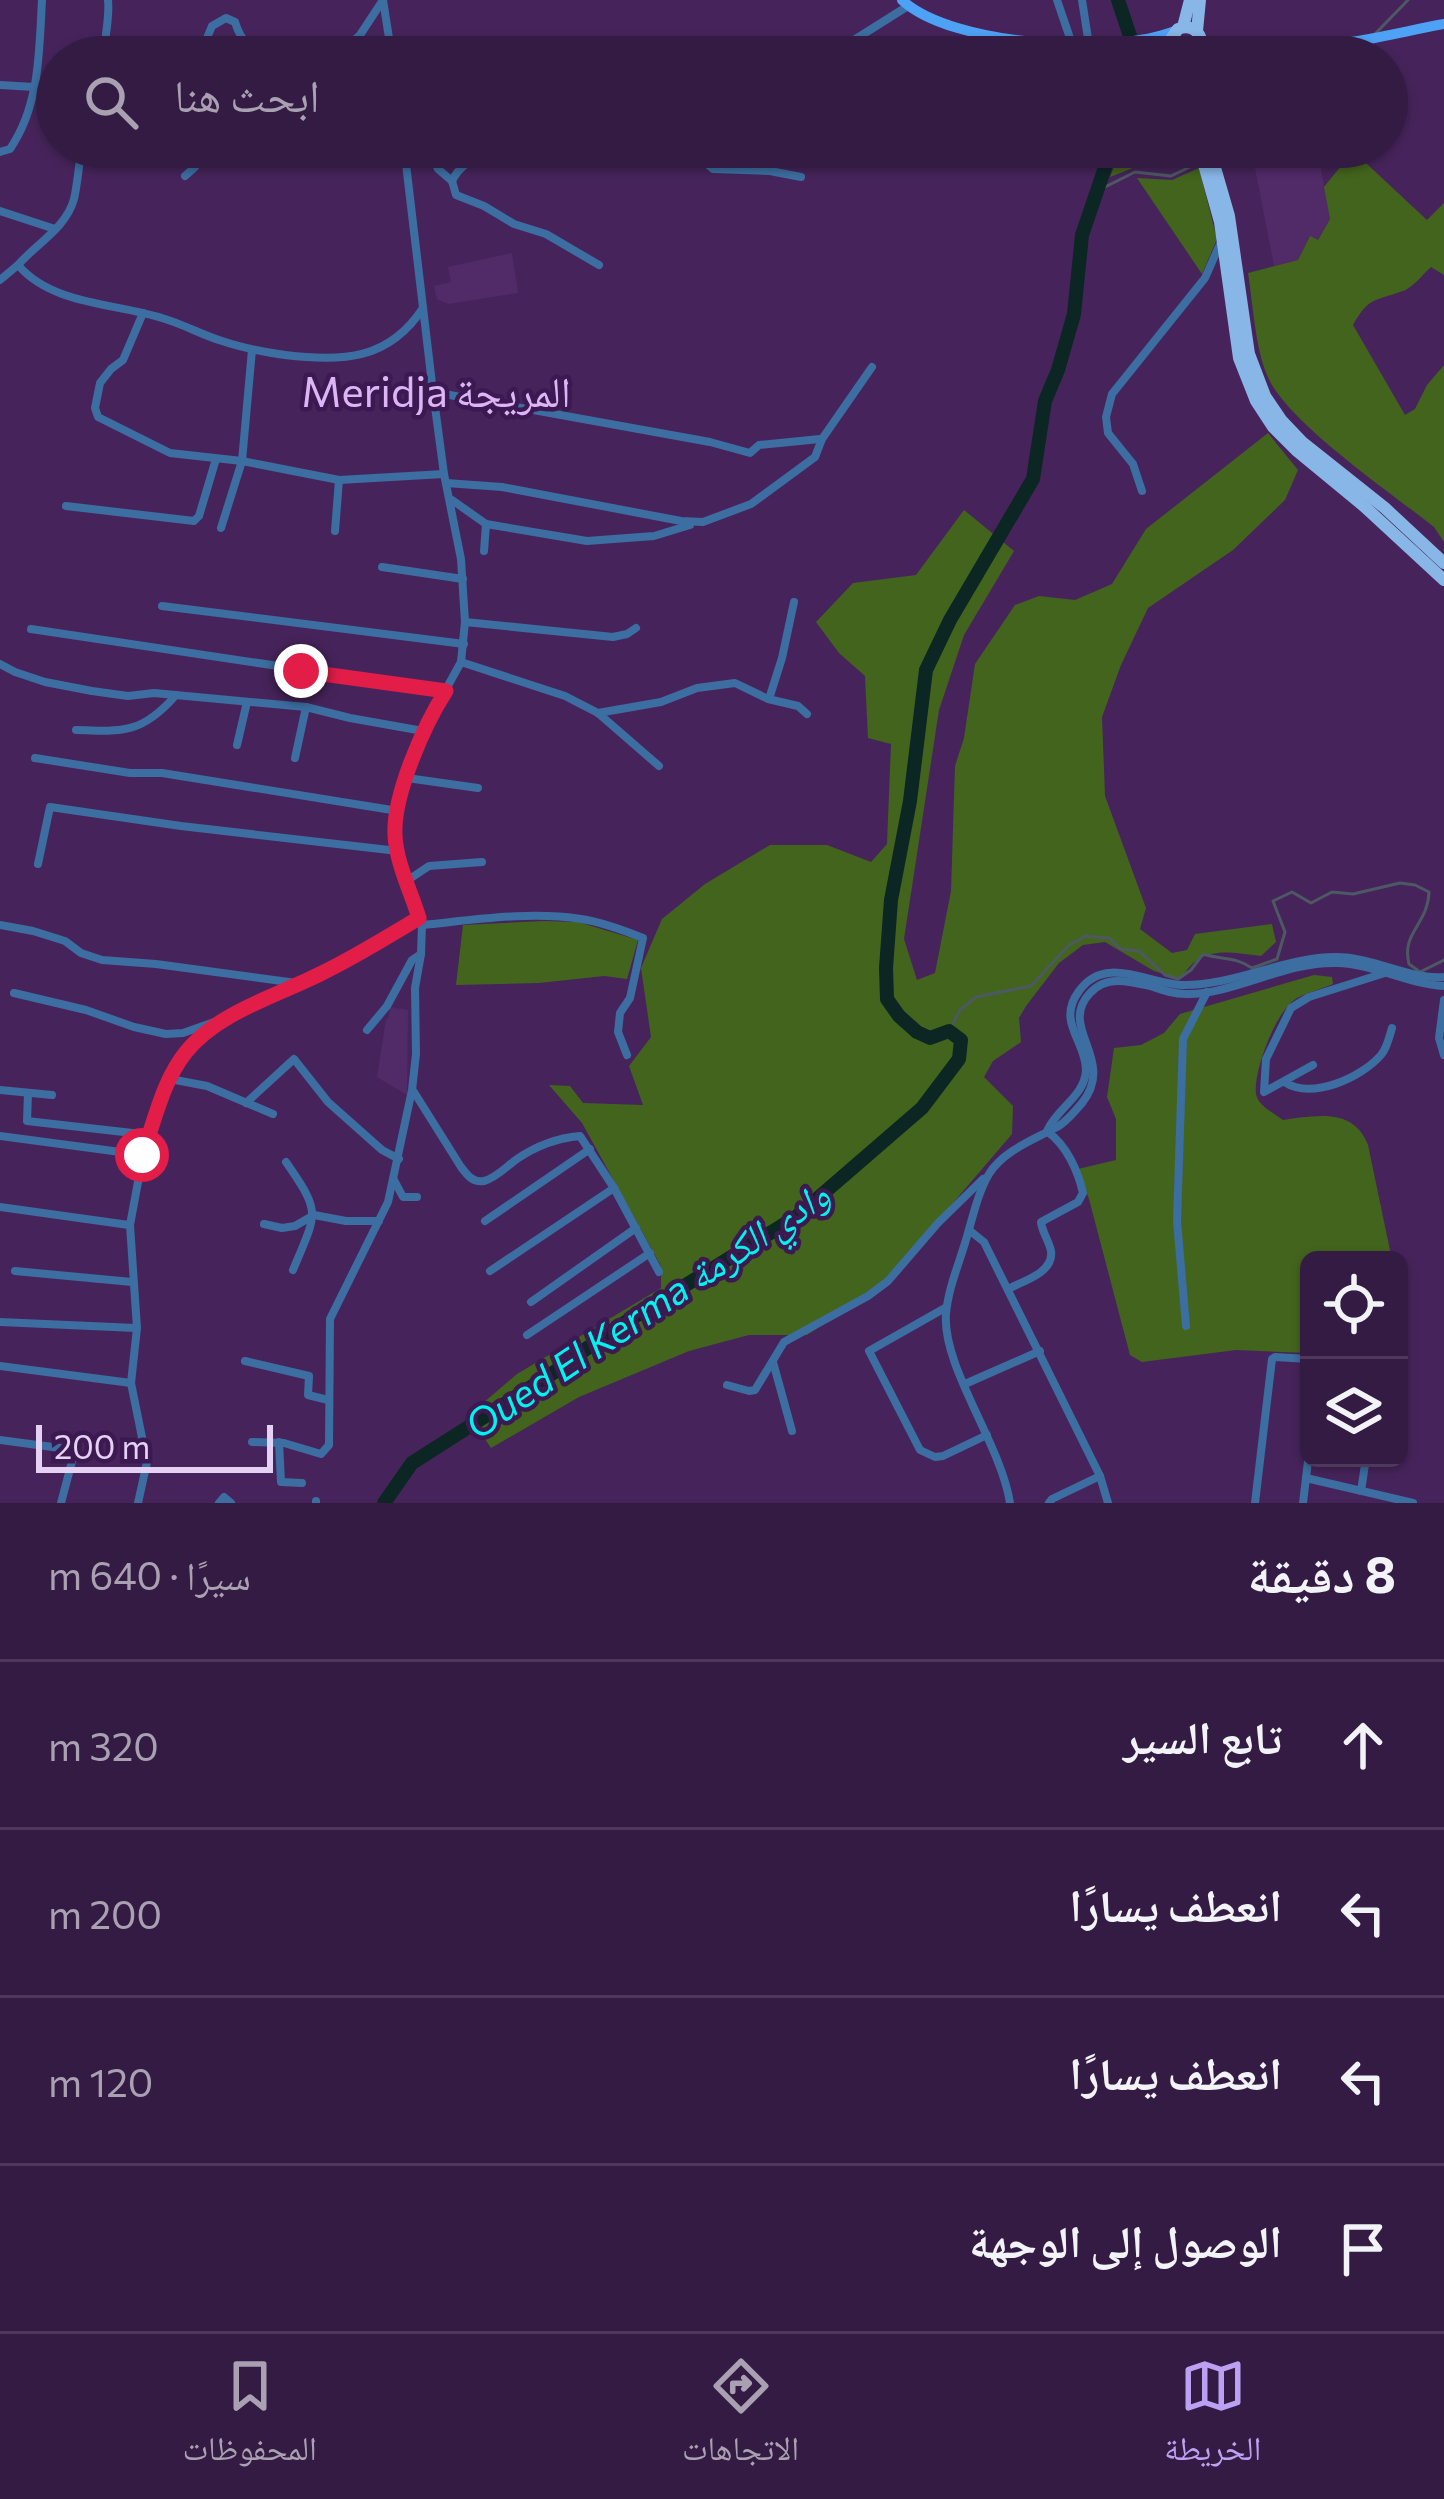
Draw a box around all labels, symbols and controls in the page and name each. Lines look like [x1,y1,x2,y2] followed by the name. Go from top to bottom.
[36,36,1408,168] search box
[174,66,320,121] text: ابحث هنا
[78,69,144,135] icon: search
[301,364,571,416] district label: Meridja المريجة
[274,644,328,698] route end
[115,1128,169,1182] route start
[455,1168,843,1456] water label: Oued El Kerma وادي الكرمة
[1300,1251,1408,1467] map controls
[1300,1251,1408,1359] button: locate
[1300,1359,1408,1467] button: layers
[36,1419,273,1472] scale bar
[54,1425,150,1466] text: 200 m
[1248,1541,1396,1604] text: 8 دقيقة
[48,1550,251,1598] text: سيرًا · 640 m
[1123,1708,1282,1763] text: تابع السير
[1330,1712,1396,1778] icon: ahead
[48,1721,159,1769] text: 320 m
[1069,1876,1282,1931] text: انعطف يسارًا
[1330,1880,1396,1946] icon: left
[48,1889,162,1937] text: 200 m
[1069,2044,1282,2099] text: انعطف يسارًا
[1330,2048,1396,2114] icon: left
[48,2057,153,2105] text: 120 m
[969,2212,1282,2267] text: الوصول إلى الوجهة
[1330,2216,1396,2282] icon: arrive
[183,2353,317,2481] tab: المحفوظات
[682,2353,799,2481] tab: الاتجاهات
[1164,2353,1261,2481] tab: الخريطة

